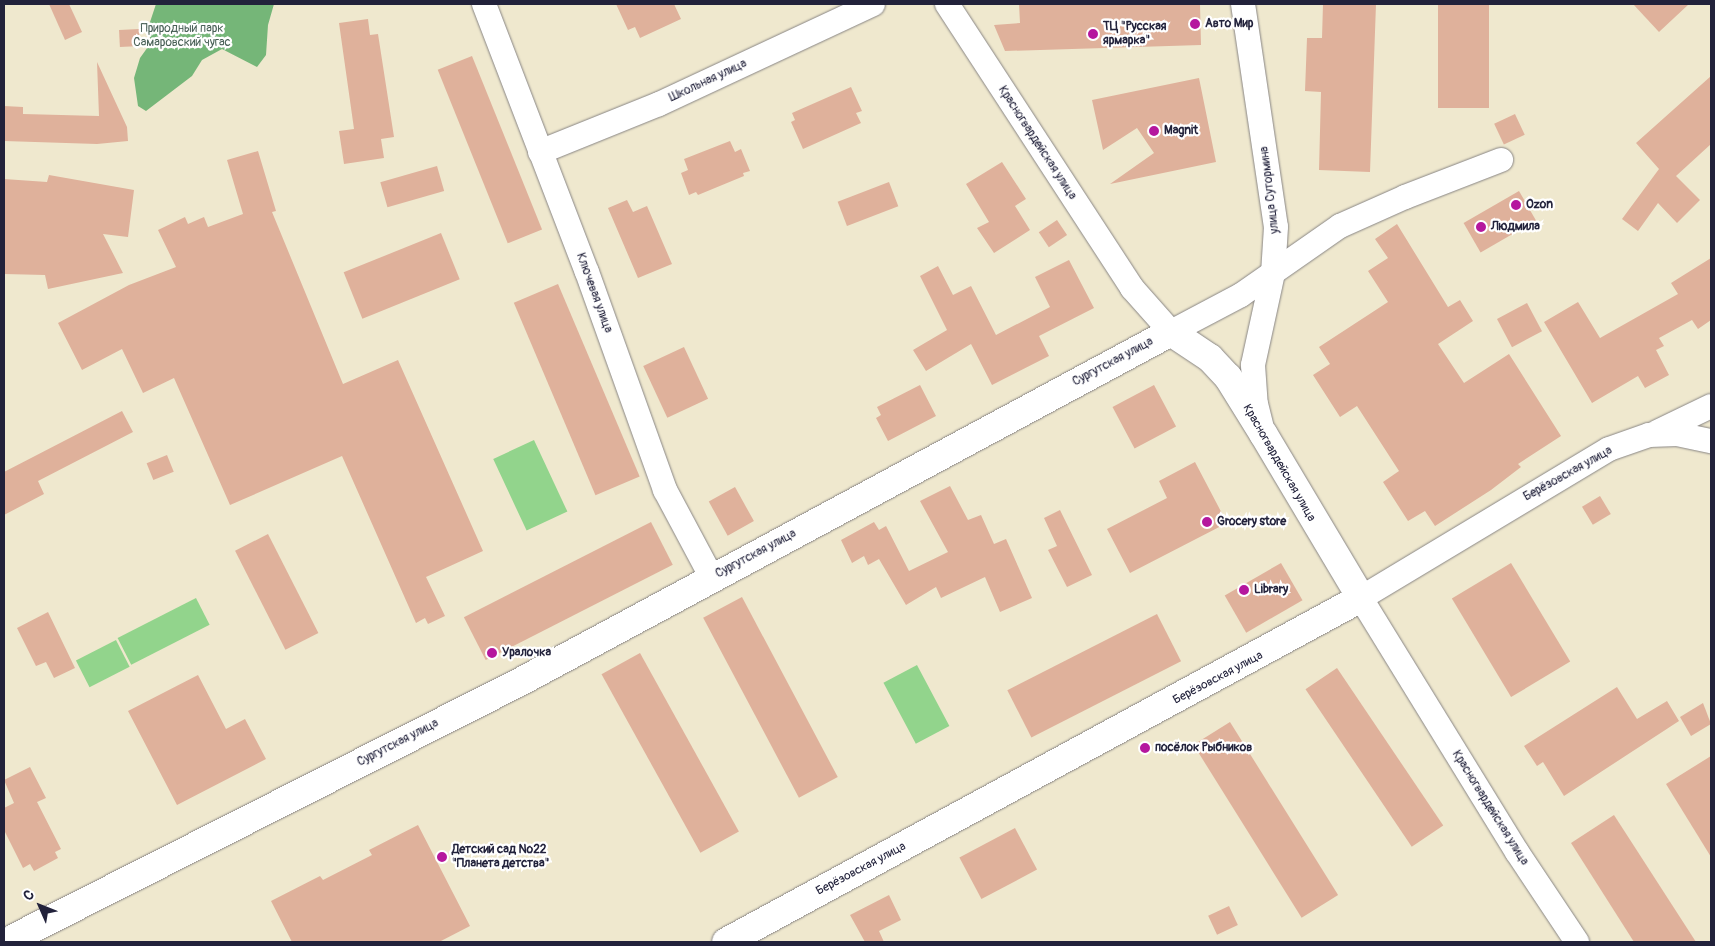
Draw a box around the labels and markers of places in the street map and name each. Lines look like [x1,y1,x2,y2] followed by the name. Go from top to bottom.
[1205,17,1253,31] place label: Авто Мир
[1189,18,1201,30] marker: Авто Мир
[1103,20,1166,48] place label: ТЦ "Русская ярмарка"
[1087,28,1099,40] marker: ТЦ "Русская ярмарка"
[1164,124,1198,138] place label: Magnit
[1148,125,1160,137] marker: Magnit
[1526,198,1553,212] place label: Ozon
[1510,199,1522,211] marker: Ozon
[1491,220,1540,234] place label: Людмила
[1475,221,1487,233] marker: Людмила
[1217,515,1286,529] place label: Grocery store
[1201,516,1213,528] marker: Grocery store
[1254,583,1288,597] place label: Library
[1238,584,1250,596] marker: Library
[502,646,551,660] place label: Уралочка
[486,647,498,659] marker: Уралочка
[1155,741,1252,755] place label: посёлок Рыбников
[1139,742,1151,754] marker: посёлок Рыбников
[452,843,549,871] place label: Детский сад №22 "Планета детства"
[436,851,448,863] marker: Детский сад №22 "Планета детства"

